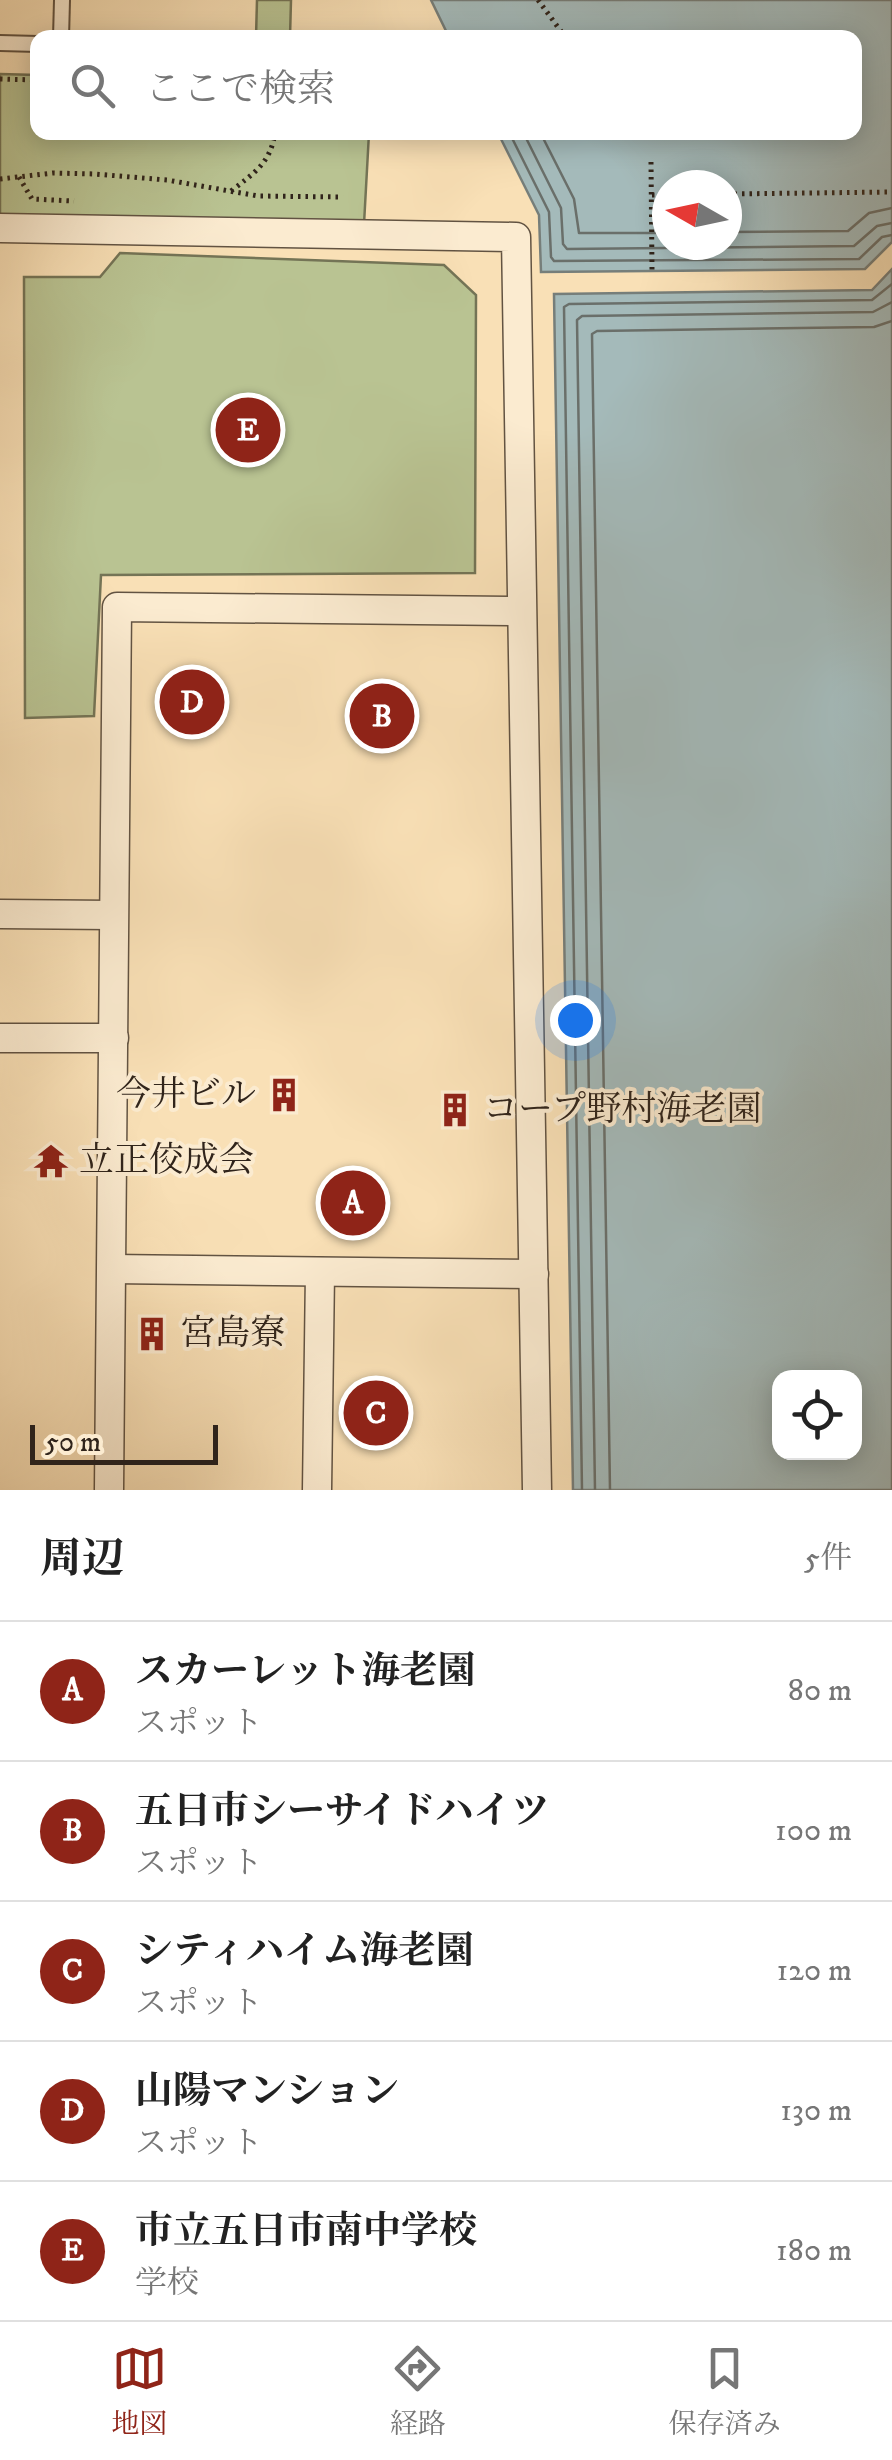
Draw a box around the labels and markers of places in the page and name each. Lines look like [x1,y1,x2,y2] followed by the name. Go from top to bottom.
[216,392,280,468] pin: E
[160,664,224,740] pin: D
[350,678,414,754] pin: B
[116,1073,256,1117] place label: 今井ビル
[265,1076,303,1114] building icon: 今井ビル
[483,1088,761,1132] place label: コープ野村海老園
[436,1091,474,1129] building icon: コープ野村海老園
[79,1139,254,1183] place label: 立正佼成会
[32,1142,70,1180] temple icon: 立正佼成会
[320,1166,386,1240] pin: A
[180,1312,285,1356] place label: 宮島寮
[133,1315,171,1353] building icon: 宮島寮
[344,1376,408,1450] pin: C

